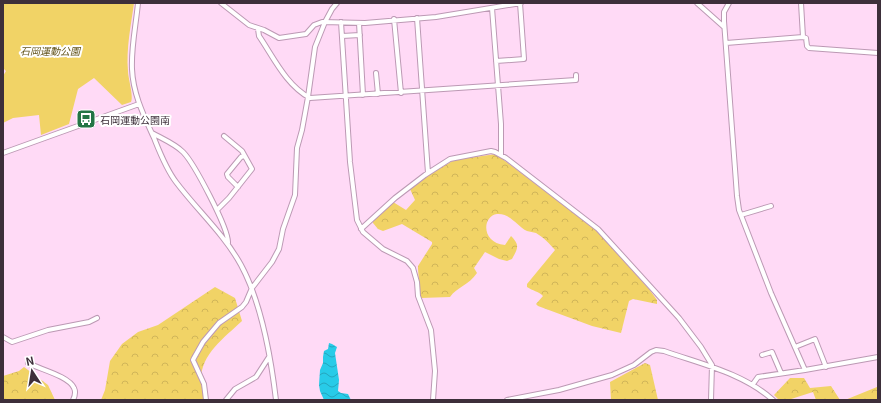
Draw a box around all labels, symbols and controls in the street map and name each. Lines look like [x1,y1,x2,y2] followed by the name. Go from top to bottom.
[20,43,82,58] park label: 石岡運動公園
[75,108,97,130] bus stop icon: 石岡運動公園南
[100,112,170,127] place label: 石岡運動公園南
[12,351,52,391] north arrow
[24,352,35,369] text: N

